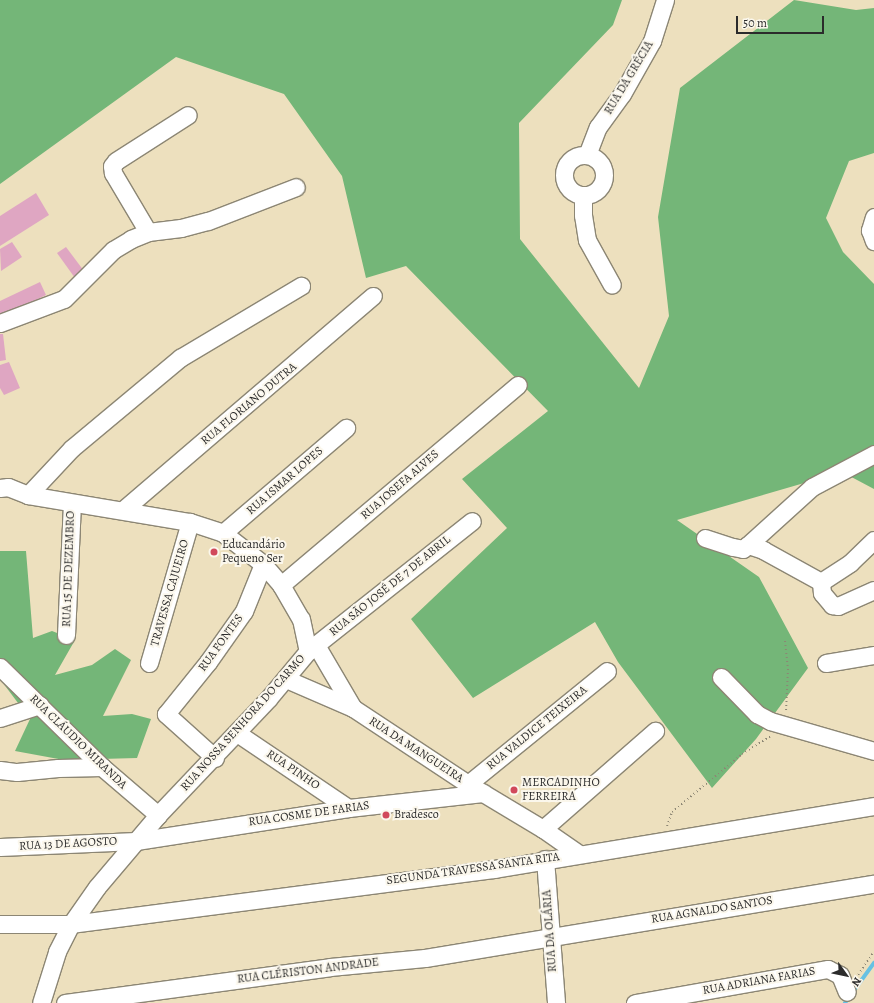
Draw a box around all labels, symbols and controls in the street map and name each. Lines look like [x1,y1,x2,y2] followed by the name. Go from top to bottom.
[738,8,826,34] scale bar
[743,15,767,31] text: 50 m
[601,39,657,117] street label: RUA DA GRÉCIA
[198,360,300,448] street label: RUA FLORIANO DUTRA
[244,444,326,518] street label: RUA ISMAR LOPES
[358,447,442,523] street label: RUA JOSEFA ALVES
[60,511,78,627] street label: RUA 15 DE DEZEMBRO
[327,533,453,639] street label: RUA SÃO JOSÉ DE 7 DE ABRIL
[148,538,192,648] street label: TRAVESSA CAJUEIRO
[222,538,285,566] place label: Educandário Pequeno Ser
[209,547,219,557] marker: Educandário Pequeno Ser
[195,612,247,674] street label: RUA FONTES
[178,652,308,794] street label: RUA NOSSA SENHORA DO CARMO
[484,683,590,773] street label: RUA VALDICE TEIXEIRA
[26,692,130,792] street label: RUA CLÁUDIO MIRANDA
[366,714,466,786] street label: RUA DA MANGUEIRA
[264,747,322,793] street label: RUA PINHO
[522,776,600,804] place label: MERCADINHO FERREIRA
[509,785,519,795] marker: MERCADINHO FERREIRA
[248,798,370,830] street label: RUA COSME DE FARIAS
[394,808,439,822] place label: Bradesco
[381,810,391,820] marker: Bradesco
[19,834,117,854] street label: RUA 13 DE AGOSTO
[386,850,560,888] street label: SEGUNDA TRAVESSA SANTA RITA
[540,889,560,973] street label: RUA DA OLÁRIA
[650,893,774,927] street label: RUA AGNALDO SANTOS
[236,955,380,987] street label: RUA CLÉRISTON ANDRADE
[826,955,866,995] north arrow
[701,964,817,998] street label: RUA ADRIANA FARIAS
[848,974,865,989] text: N

